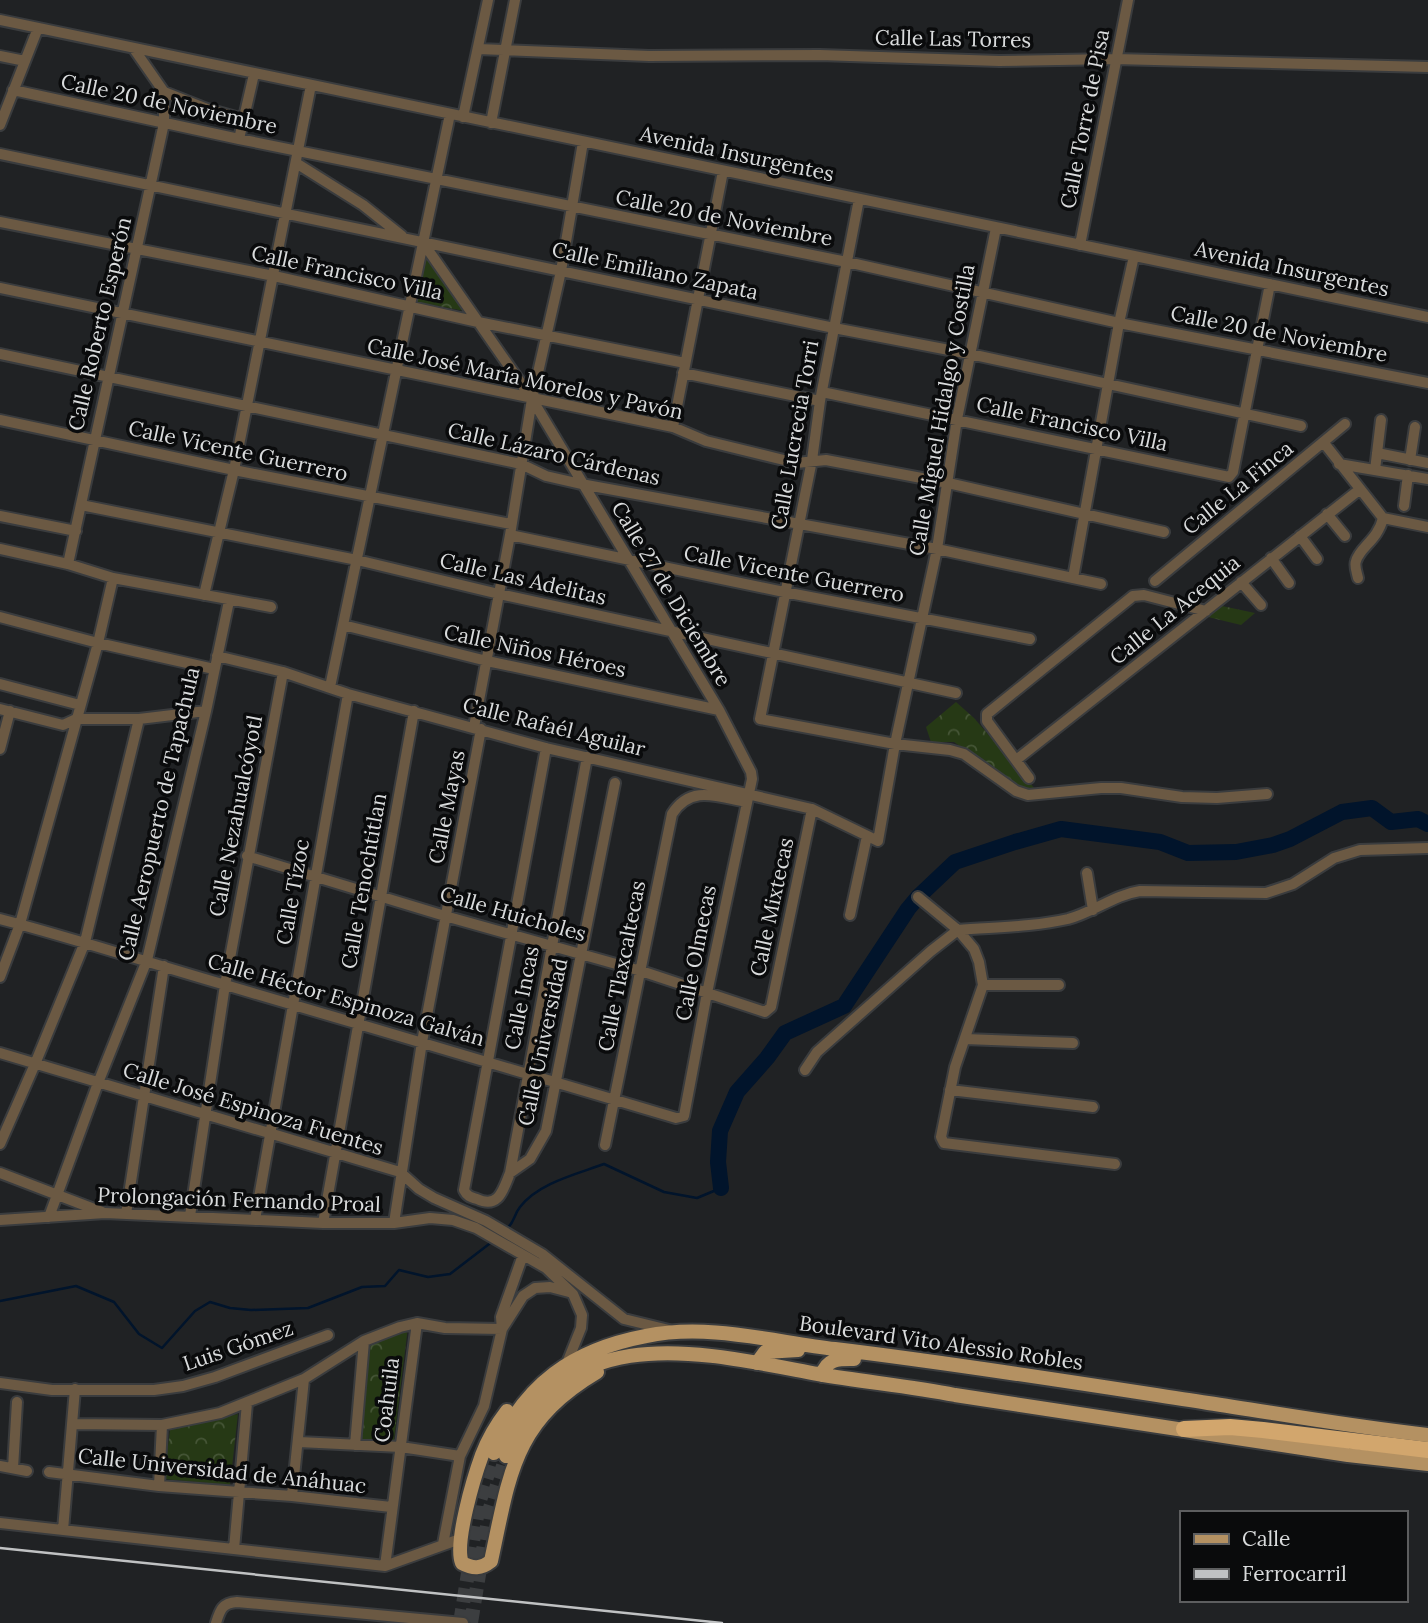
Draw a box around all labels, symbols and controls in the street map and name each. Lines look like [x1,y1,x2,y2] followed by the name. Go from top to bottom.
[875,24,1031,53] street label: Calle Las Torres
[1054,27,1115,211] street label: Calle Torre de Pisa
[59,67,280,140] street label: Calle 20 de Noviembre
[637,120,837,187] street label: Avenida Insurgentes
[613,183,835,252] street label: Calle 20 de Noviembre
[62,214,137,433] street label: Calle Roberto Esperón
[549,235,761,306] street label: Calle Emiliano Zapata
[1192,235,1392,302] street label: Avenida Insurgentes
[249,239,445,306] street label: Calle Francisco Villa
[903,262,981,558] street label: Calle Miguel Hidalgo y Costilla
[1168,299,1390,368] street label: Calle 20 de Noviembre
[365,332,686,425] street label: Calle José María Morelos y Pavón
[765,338,824,532] street label: Calle Lucrecia Torri
[974,390,1170,457] street label: Calle Francisco Villa
[126,414,350,487] street label: Calle Vicente Guerrero
[445,416,663,491] street label: Calle Lázaro Cárdenas
[1177,435,1299,541] street label: Calle La Finca
[605,496,737,691] street label: Calle 27 de Diciembre
[682,539,906,608] street label: Calle Vicente Guerrero
[437,546,609,611] street label: Calle Las Adelitas
[1104,549,1245,670] street label: Calle La Acequia
[441,618,629,683] street label: Calle Niños Héroes
[112,664,206,963] street label: Calle Aeropuerto de Tapachula
[460,691,648,762] street label: Calle Rafaél Aguilar
[203,713,268,919] street label: Calle Nezahualcóyotl
[422,748,471,866] street label: Calle Mayas
[335,791,392,971] street label: Calle Tenochtitlan
[744,835,799,979] street label: Calle Mixtecas
[270,837,315,947] street label: Calle Tízoc
[592,878,651,1054] street label: Calle Tlaxcaltecas
[437,880,589,947] street label: Calle Huicholes
[669,883,722,1023] street label: Calle Olmecas
[498,944,545,1052] street label: Calle Incas
[205,947,488,1052] street label: Calle Héctor Espinoza Galván
[512,956,573,1128] street label: Calle Universidad
[120,1056,387,1161] street label: Calle José Espinoza Fuentes
[97,1181,381,1218] street label: Prolongación Fernando Proal
[797,1309,1085,1376] street label: Boulevard Vito Alessio Robles
[179,1314,297,1377] street label: Luis Gómez
[368,1356,405,1444] street label: Coahuila
[77,1442,368,1499] street label: Calle Universidad de Anáhuac
[1180,1511,1407,1602] legend
[1242,1525,1290,1552] text: Calle
[1242,1560,1347,1587] text: Ferrocarril

